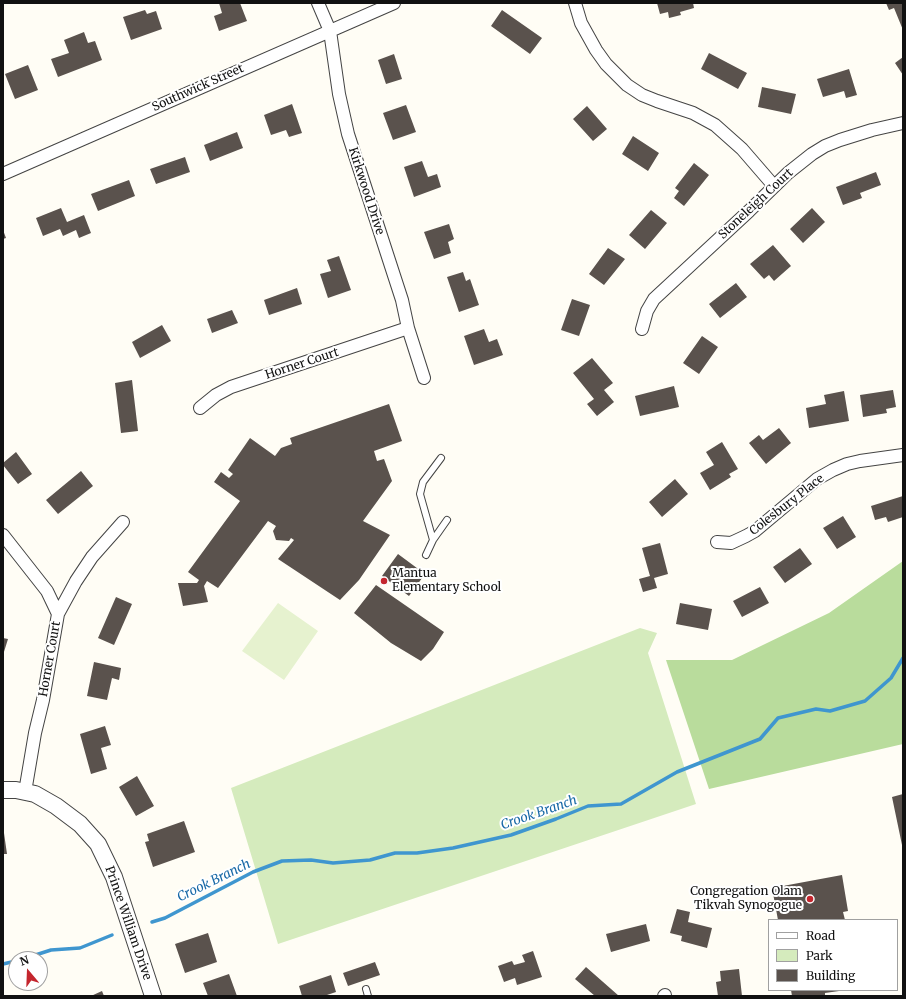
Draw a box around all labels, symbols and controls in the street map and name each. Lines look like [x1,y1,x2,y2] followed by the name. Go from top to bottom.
[150,61,246,115] street label: Southwick Street
[345,145,387,237] street label: Kirkwood Drive
[716,166,796,242] street label: Stoneleigh Court
[263,345,341,383] street label: Horner Court
[747,471,827,539] street label: Colesbury Place
[392,567,501,595] place label: Mantua Elementary School
[379,576,389,586] marker: Mantua Elementary School
[36,620,64,698] street label: Horner Court
[499,793,579,833] water label: Crook Branch
[175,857,253,905] water label: Crook Branch
[102,864,154,982] street label: Prince William Drive
[690,885,802,913] place label: Congregation Olam Tikvah Synogogue
[805,894,815,904] marker: Congregation Olam Tikvah Synogogue
[768,919,898,991] legend
[806,928,835,943] text: Road
[806,948,833,963] text: Park
[8,951,48,991] north arrow
[18,953,31,969] text: N
[806,968,855,983] text: Building

